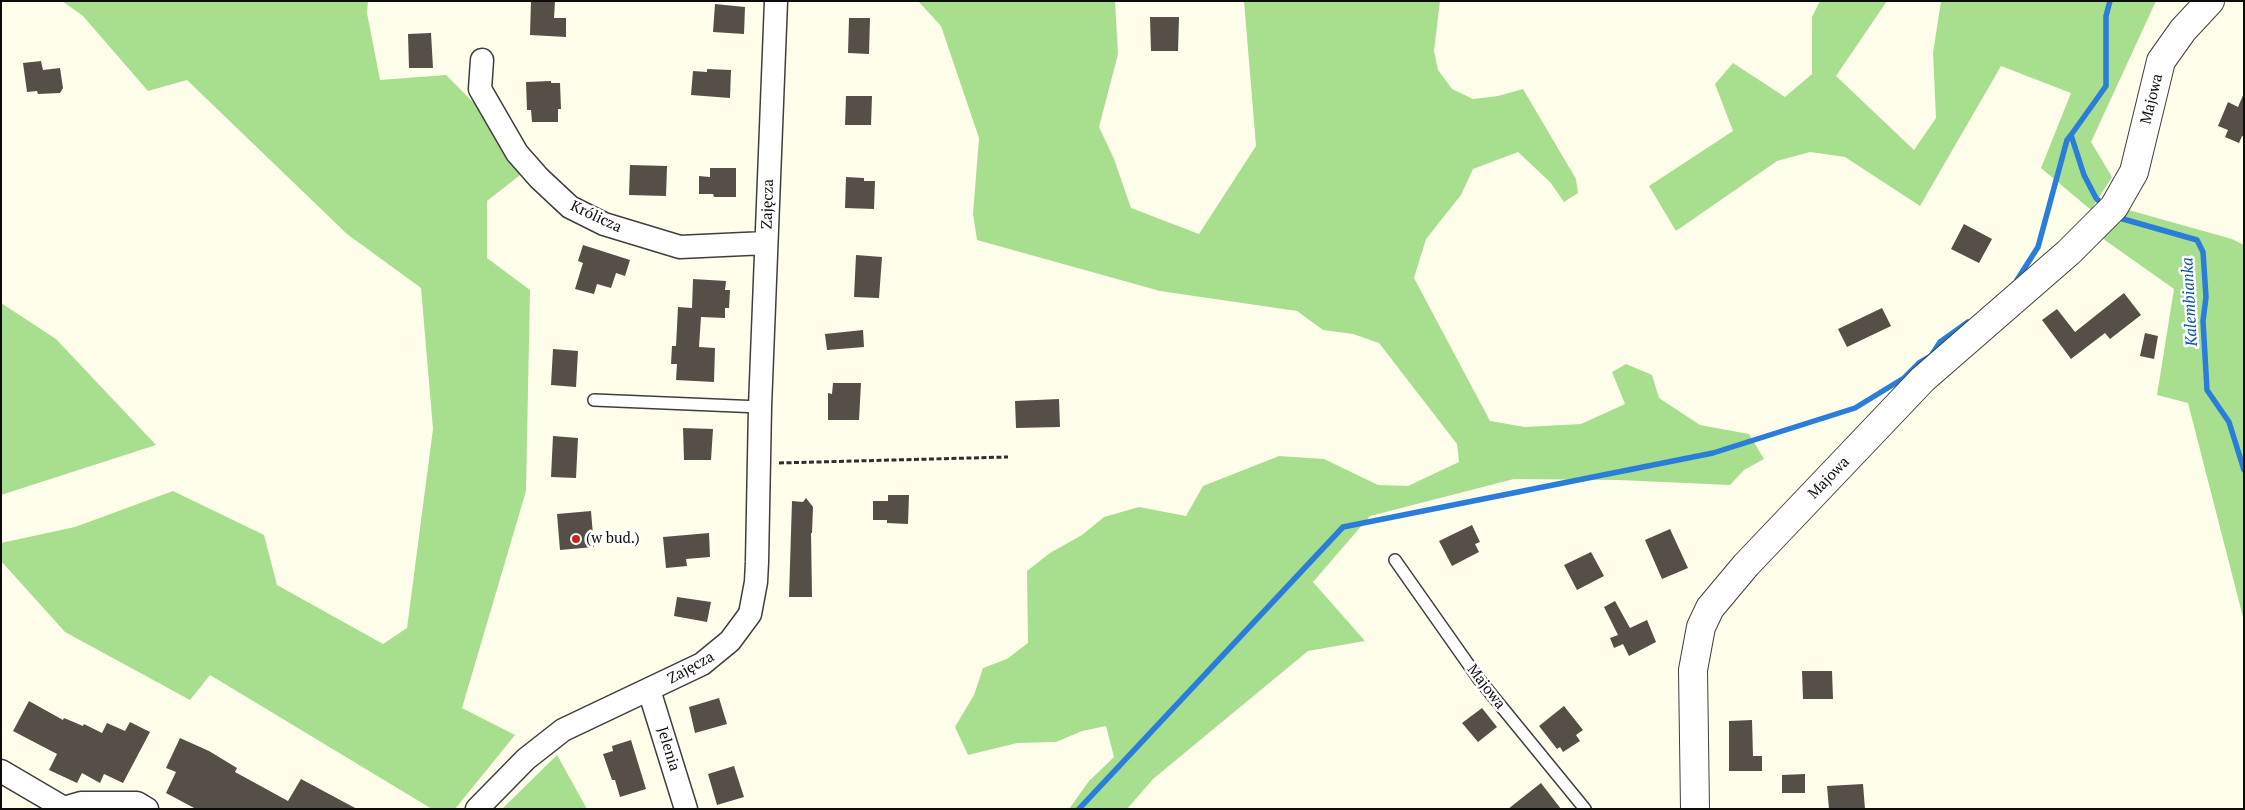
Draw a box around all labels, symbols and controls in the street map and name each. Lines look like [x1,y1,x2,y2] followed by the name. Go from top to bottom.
[2137,72,2167,126] street label: Majowa
[758,179,778,229] street label: Zajęcza
[568,197,624,237] street label: Królicza
[2178,257,2202,347] water label: Kalembianka
[1805,453,1853,503] street label: Majowa
[586,530,640,548] place label: (w bud.)
[570,533,582,545] marker: (w bud.)
[665,648,717,688] street label: Zajęcza
[1463,661,1509,713] street label: Majowa
[653,725,683,773] street label: Jelenia

